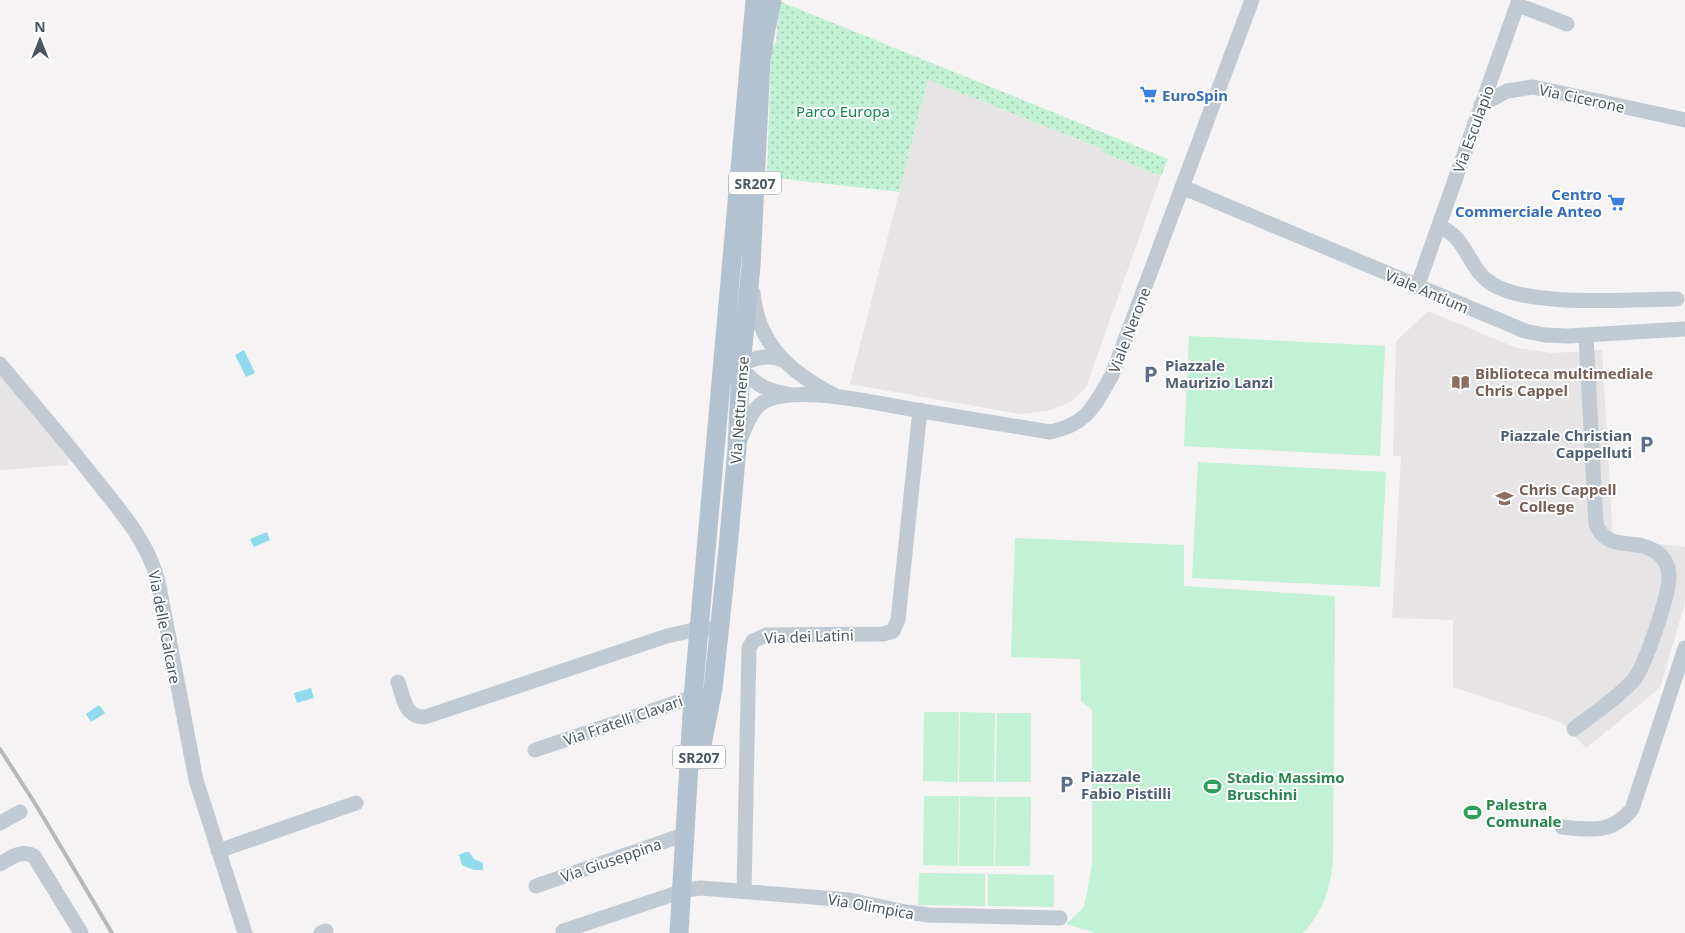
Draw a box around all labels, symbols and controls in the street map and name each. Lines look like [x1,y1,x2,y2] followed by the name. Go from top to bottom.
[15,15,65,65] north arrow
[34,17,46,36] text: N
[1537,79,1627,117] street label: Via Cicerone
[1448,83,1498,175] street label: Via Esculapio
[1138,85,1158,105] supermarket icon: EuroSpin
[1162,85,1228,105] place label: EuroSpin
[796,101,890,121] park label: Parco Europa
[729,172,781,194] road number: SR207
[1455,184,1602,221] place label: Centro Commerciale Anteo
[1606,193,1626,213] supermarket icon: Centro Commerciale Anteo
[1382,264,1472,318] street label: Viale Antium
[1104,284,1154,376] street label: Viale Nerone
[1165,355,1273,392] place label: Piazzale Maurizio Lanzi
[725,356,753,464] street label: Via Nettunense
[1475,363,1653,400] place label: Biblioteca multimediale Chris Cappel
[1141,364,1161,384] parking icon: Piazzale Maurizio Lanzi
[1451,372,1471,392] library icon: Biblioteca multimediale Chris Cappel
[1500,425,1632,462] place label: Piazzale Christian Cappelluti
[1636,434,1656,454] parking icon: Piazzale Christian Cappelluti
[1519,479,1616,516] place label: Chris Cappell College
[1495,488,1515,508] school or university icon: Chris Cappell College
[144,569,186,685] street label: Via delle Calcare
[764,624,854,648] street label: Via dei Latini
[561,690,685,750] street label: Via Fratelli Clavari
[673,746,725,769] road number: SR207
[1081,766,1171,803] place label: Piazzale Fabio Pistilli
[1227,767,1345,804] place label: Stadio Massimo Bruschini
[1057,775,1077,795] parking icon: Piazzale Fabio Pistilli
[1203,776,1223,796] sports icon: Stadio Massimo Bruschini
[1486,794,1562,831] place label: Palestra Comunale
[1462,803,1482,823] sports icon: Palestra Comunale
[558,833,664,887] street label: Via Giuseppina
[826,889,916,923] street label: Via Olimpica

